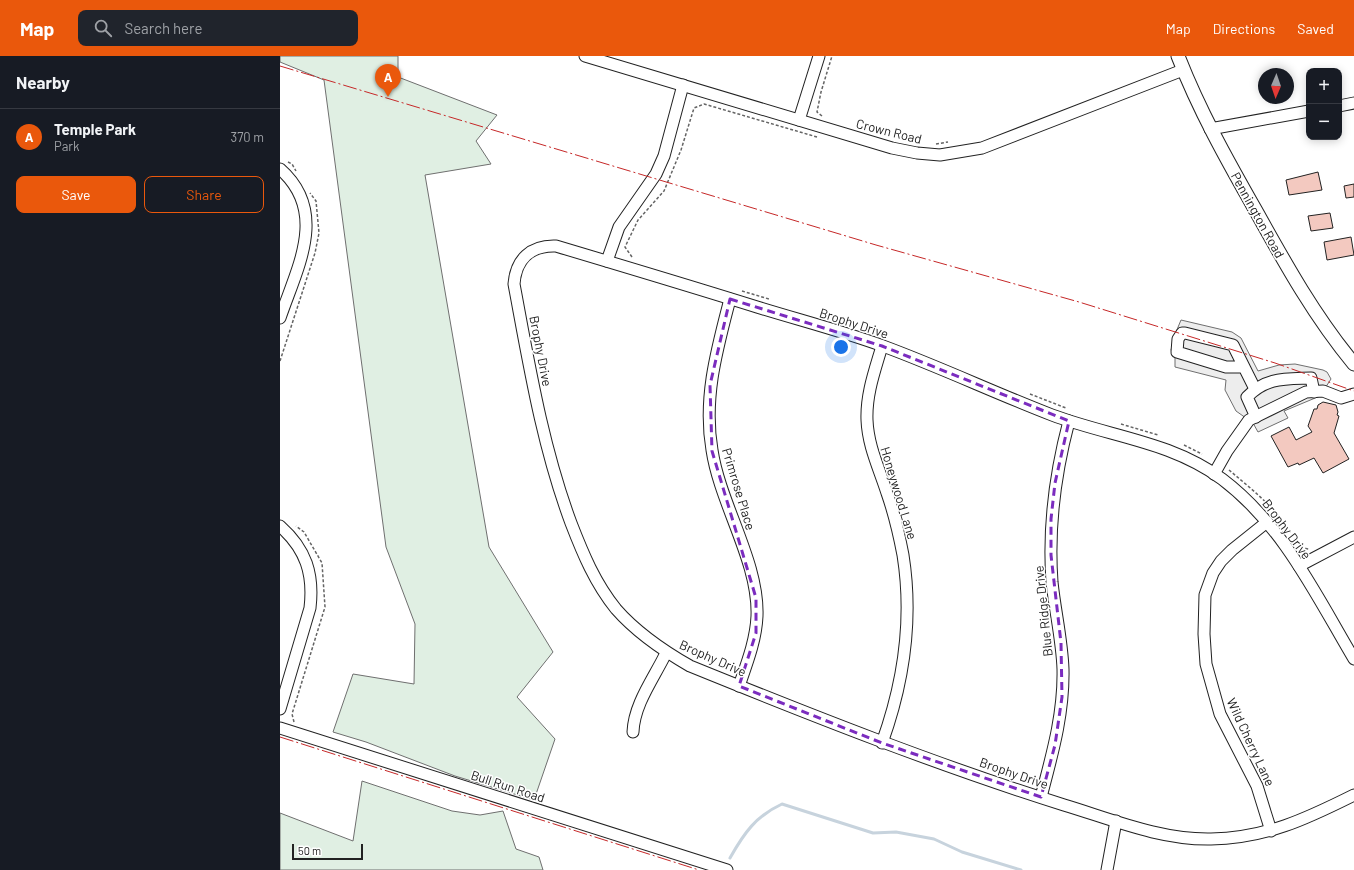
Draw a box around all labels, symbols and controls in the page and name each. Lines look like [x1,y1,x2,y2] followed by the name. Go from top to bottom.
[78,10,358,46] search box
[20,17,54,40] text: Map
[92,17,114,39] icon: search
[124,19,202,37] text: Search here
[1166,20,1191,37] text: Map
[1213,20,1275,37] text: Directions
[1297,20,1334,37] text: Saved
[375,64,401,97] pin: A
[1258,68,1294,104] north arrow
[1306,68,1342,140] map controls
[1306,68,1342,104] button: +
[16,72,70,92] text: Nearby
[1306,104,1342,140] button: −
[855,115,923,147] street label: Crown Road
[54,120,136,138] text: Temple Park
[25,129,33,145] text: A
[230,129,264,145] text: 370 m
[54,138,80,154] text: Park
[1228,169,1288,261] street label: Pennington Road
[16,176,136,213] button: Save
[144,176,264,213] button: Share
[818,304,891,342] street label: Brophy Drive
[526,314,556,388] street label: Brophy Drive
[831,337,851,357] your location
[877,445,921,541] street label: Honeywood Lane
[719,446,759,532] street label: Primrose Place
[1259,496,1315,562] street label: Brophy Drive
[1030,565,1056,657] street label: Blue Ridge Drive
[677,636,749,680] street label: Brophy Drive
[1224,695,1278,789] street label: Wild Cherry Lane
[978,754,1050,792] street label: Brophy Drive
[469,767,547,805] street label: Bull Run Road
[292,842,363,861] scale bar
[298,844,321,857] text: 50 m

